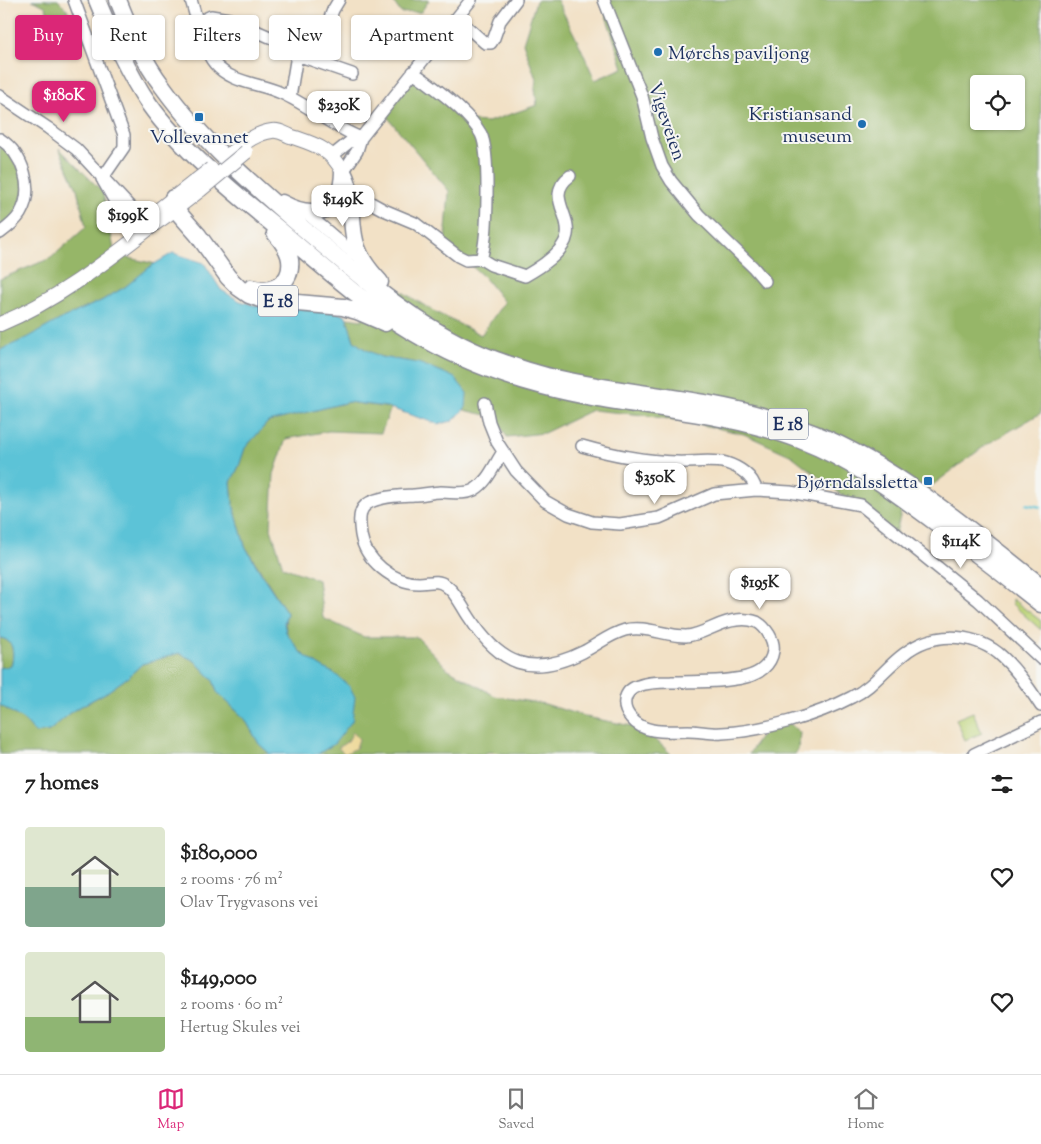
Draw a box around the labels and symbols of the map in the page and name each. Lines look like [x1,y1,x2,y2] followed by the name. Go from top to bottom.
[668,41,809,68] place label: Mørchs paviljong
[652,46,664,58] marker: Mørchs paviljong
[640,79,692,164] street label: Vigeveien
[29,80,99,123] pin: $180K
[304,90,374,133] pin: $230K
[749,102,852,151] place label: Kristiansand museum
[193,111,205,123] marker: Vollevannet
[856,118,868,130] marker: Kristiansand museum
[150,125,249,152] place label: Vollevannet
[308,184,378,227] pin: $149K
[93,200,163,243] pin: $199K
[258,286,298,316] road number: E 18
[768,408,808,439] road number: E 18
[620,462,690,505] pin: $350K
[797,470,918,497] place label: Bjørndalssletta
[922,475,934,487] marker: Bjørndalssletta
[926,526,996,569] pin: $114K
[725,568,795,610] pin: $195K

